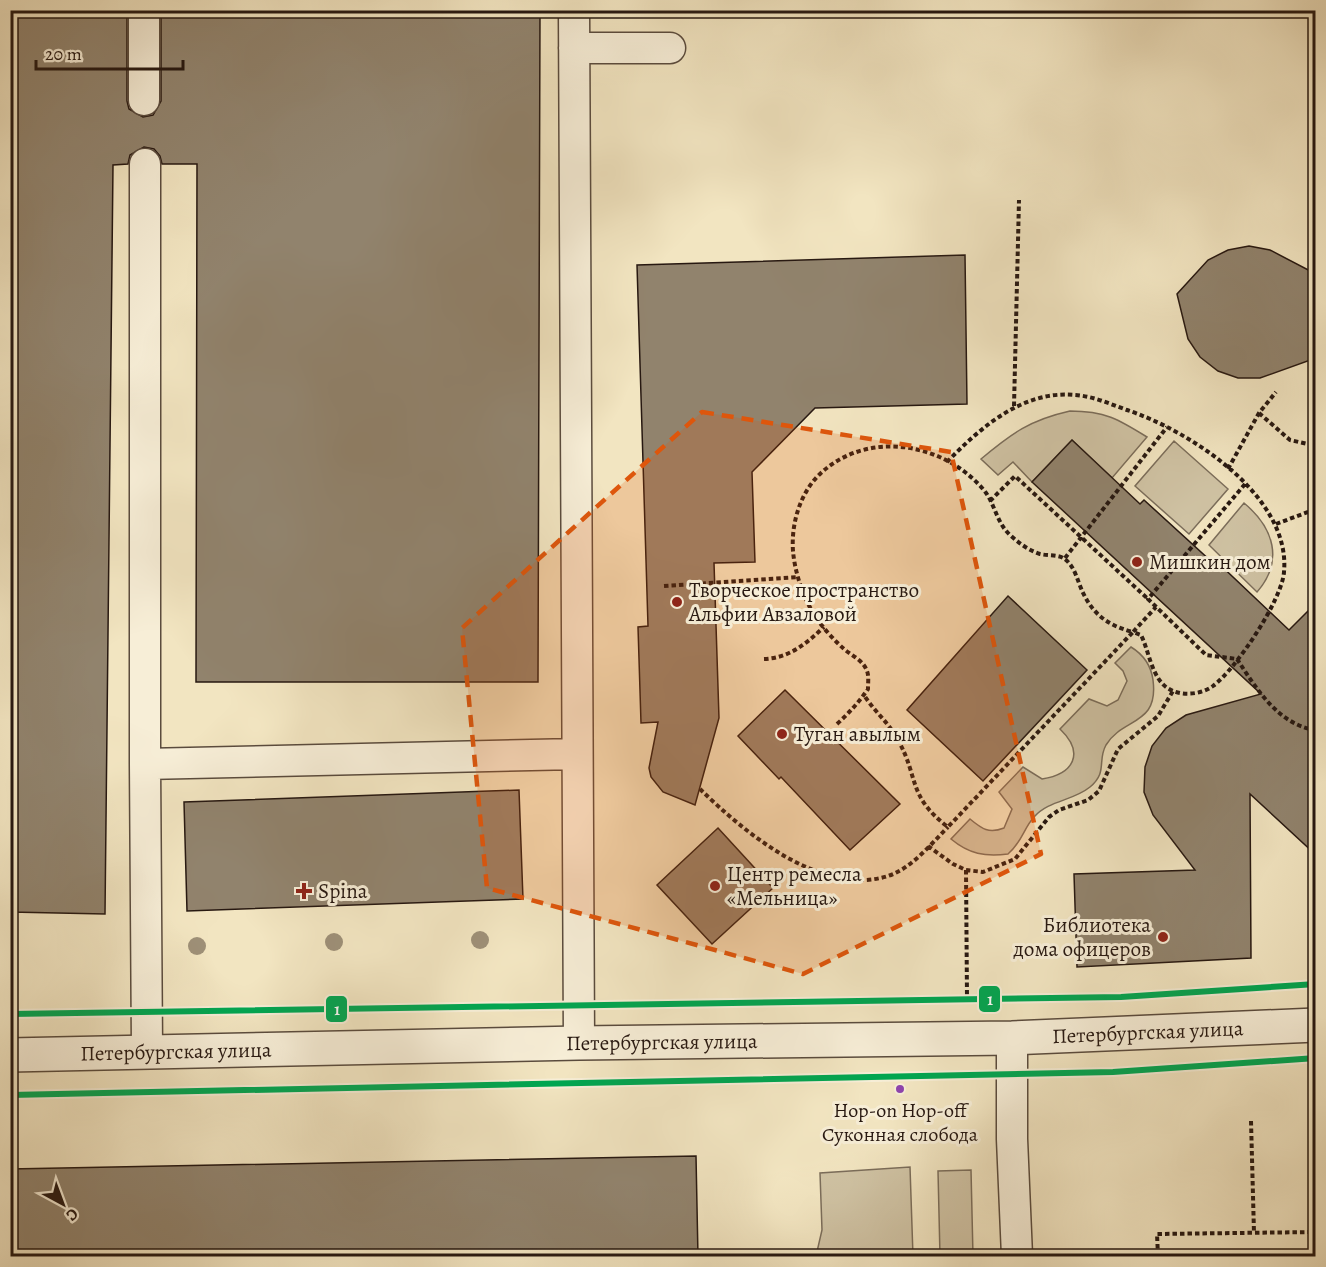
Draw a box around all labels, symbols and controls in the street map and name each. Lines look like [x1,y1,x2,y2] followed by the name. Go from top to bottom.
[36,33,183,71] scale bar
[45,42,82,66] text: 20 m
[1149,548,1271,576] place label: Мишкин дом
[1130,555,1144,569] marker: Мишкин дом
[688,576,919,628] place label: Творческое пространство Альфии Авзаловой
[670,595,684,609] marker: Творческое пространство Альфии Авзаловой
[794,720,921,748] place label: Туган авылым
[775,727,789,741] marker: Туган авылым
[727,860,862,912] place label: Центр ремесла «Мельница»
[318,877,368,905] place label: Spina
[708,879,722,893] marker: Центр ремесла «Мельница»
[295,882,313,900] marker: Spina
[1013,911,1151,963] place label: Библиотека дома офицеров
[1156,930,1170,944] marker: Библиотека дома офицеров
[978,985,1001,1013] line badge: 1
[987,989,993,1011] text: 1
[325,995,348,1023] line badge: 1
[334,999,340,1021] text: 1
[1052,1014,1244,1050] street label: Петербургская улица
[566,1027,758,1057] street label: Петербургская улица
[80,1035,272,1068] street label: Петербургская улица
[894,1083,906,1095] marker: Hop-on Hop-off Суконная слобода
[822,1097,979,1148] place label: Hop-on Hop-off Суконная слобода
[33,1174,93,1234] north arrow
[61,1203,83,1226] text: С

